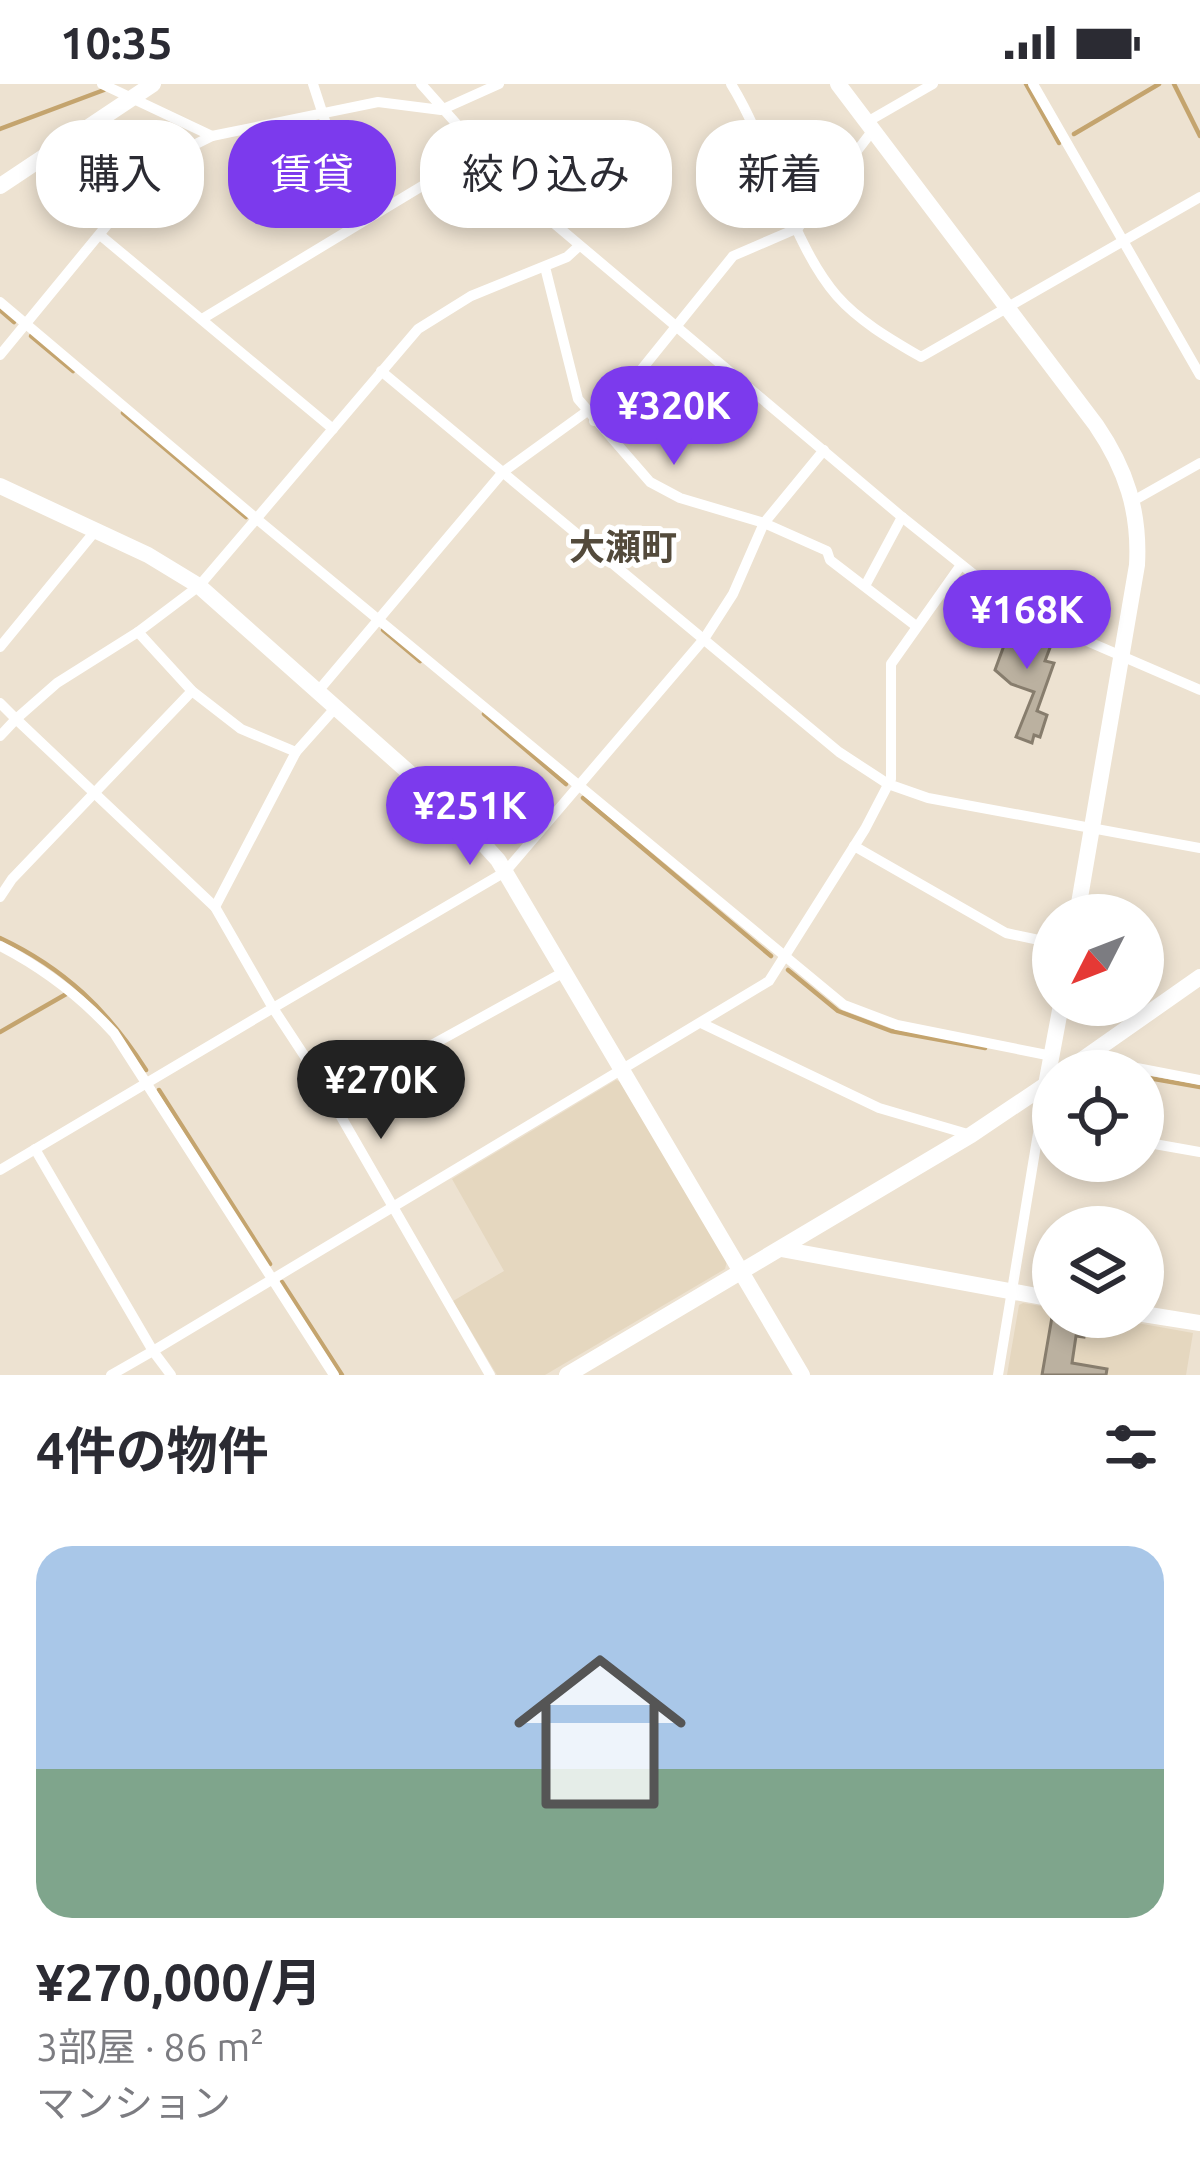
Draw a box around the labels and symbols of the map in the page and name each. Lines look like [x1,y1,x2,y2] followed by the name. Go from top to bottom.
[590,366,758,468] pin: ¥320K
[569,526,677,567] district label: 大瀬町
[943,570,1111,672] pin: ¥168K
[386,766,554,868] pin: ¥251K
[1032,894,1164,1026] north arrow
[297,1040,465,1142] pin: ¥270K

